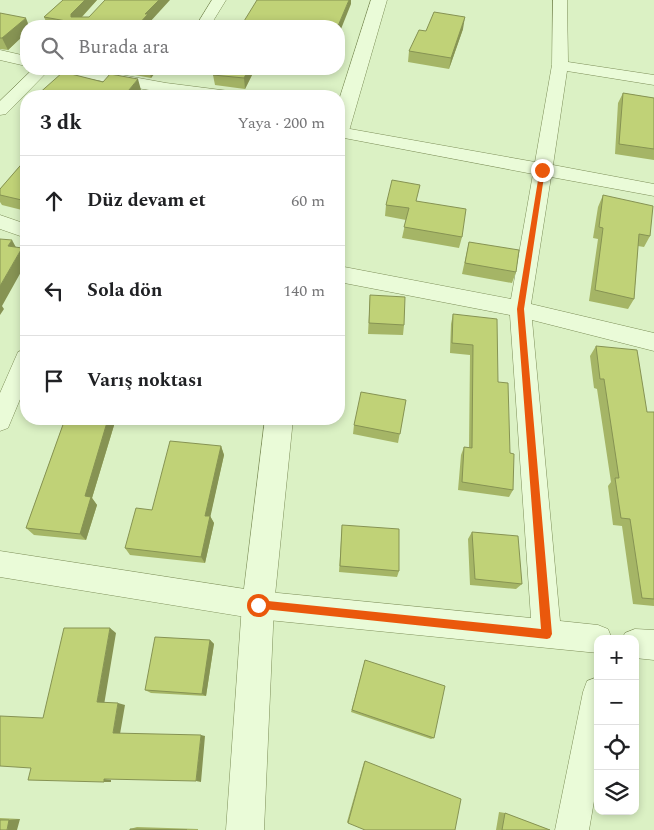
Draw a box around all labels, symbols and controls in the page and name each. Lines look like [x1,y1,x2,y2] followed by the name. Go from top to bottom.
[20,20,345,75] search box
[78,33,169,62] text: Burada ara
[38,34,66,62] icon: search
[40,107,82,139] text: 3 dk
[238,111,325,135] text: Yaya · 200 m
[531,159,554,182] route end
[87,186,206,215] text: Düz devam et
[40,187,68,215] icon: ahead
[291,189,325,213] text: 60 m
[87,276,162,305] text: Sola dön
[40,277,68,305] icon: left
[283,279,325,303] text: 140 m
[87,366,203,395] text: Varış noktası
[40,367,68,395] icon: arrive
[247,594,270,617] route start
[594,635,639,815] map controls
[594,635,639,680] button: +
[594,680,639,725] button: −
[594,725,639,770] button: locate
[594,770,639,815] button: layers

